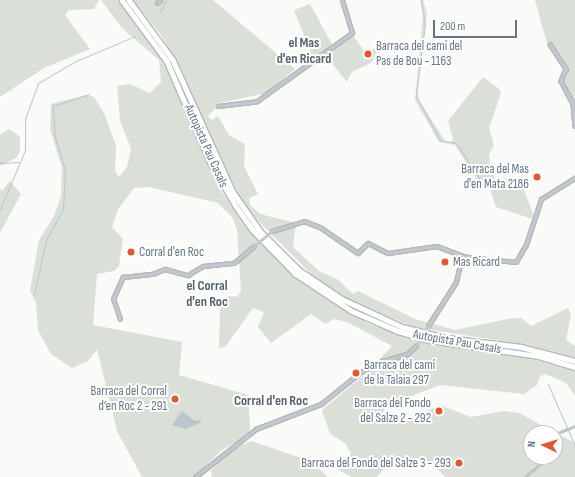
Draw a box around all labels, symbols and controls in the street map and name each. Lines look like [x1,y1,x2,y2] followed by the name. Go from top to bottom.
[435,12,519,38] scale bar
[440,19,465,34] text: 200 m
[277,35,331,68] district label: el Mas d'en Ricard
[376,39,462,70] place label: Barraca del camí del Pas de Bou - 1163
[363,49,373,59] marker: Barraca del camí del Pas de Bou - 1163
[181,102,231,190] street label: Autopista Pau Casals
[461,162,529,193] place label: Barraca del Mas d'en Mata 2186
[532,172,542,182] marker: Barraca del Mas d'en Mata 2186
[139,244,204,260] place label: Corral d'en Roc
[126,247,136,257] marker: Corral d'en Roc
[453,254,500,270] place label: Mas Ricard
[440,257,450,267] marker: Mas Ricard
[186,278,228,310] district label: el Corral d'en Roc
[412,327,502,357] street label: Autopista Pau Casals
[364,358,435,389] place label: Barraca del camí de la Talaia 297
[351,368,361,378] marker: Barraca del camí de la Talaia 297
[90,384,167,415] place label: Barraca del Corral d’en Roc 2 - 291
[234,393,308,409] district label: Corral d'en Roc
[170,394,180,404] marker: Barraca del Corral d’en Roc 2 - 291
[354,396,431,427] place label: Barraca del Fondo del Salze 2 - 292
[434,406,444,416] marker: Barraca del Fondo del Salze 2 - 292
[523,425,563,465] north arrow
[525,441,538,448] text: N
[301,455,451,471] place label: Barraca del Fondo del Salze 3 - 293
[454,458,464,468] marker: Barraca del Fondo del Salze 3 - 293

